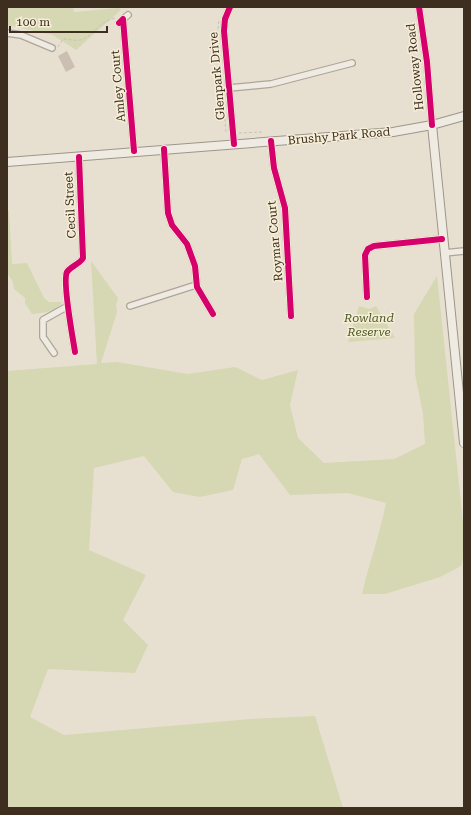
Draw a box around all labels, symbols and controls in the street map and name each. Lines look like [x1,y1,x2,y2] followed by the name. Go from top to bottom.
[10,8,107,34] scale bar
[16,15,50,29] text: 100 m
[403,23,427,111] street label: Holloway Road
[206,31,228,121] street label: Glenpark Drive
[108,49,128,123] street label: Amley Court
[287,125,391,147] street label: Brushy Park Road
[61,171,79,239] street label: Cecil Street
[264,200,285,282] street label: Roymar Court
[343,311,395,339] park label: Rowland Reserve

